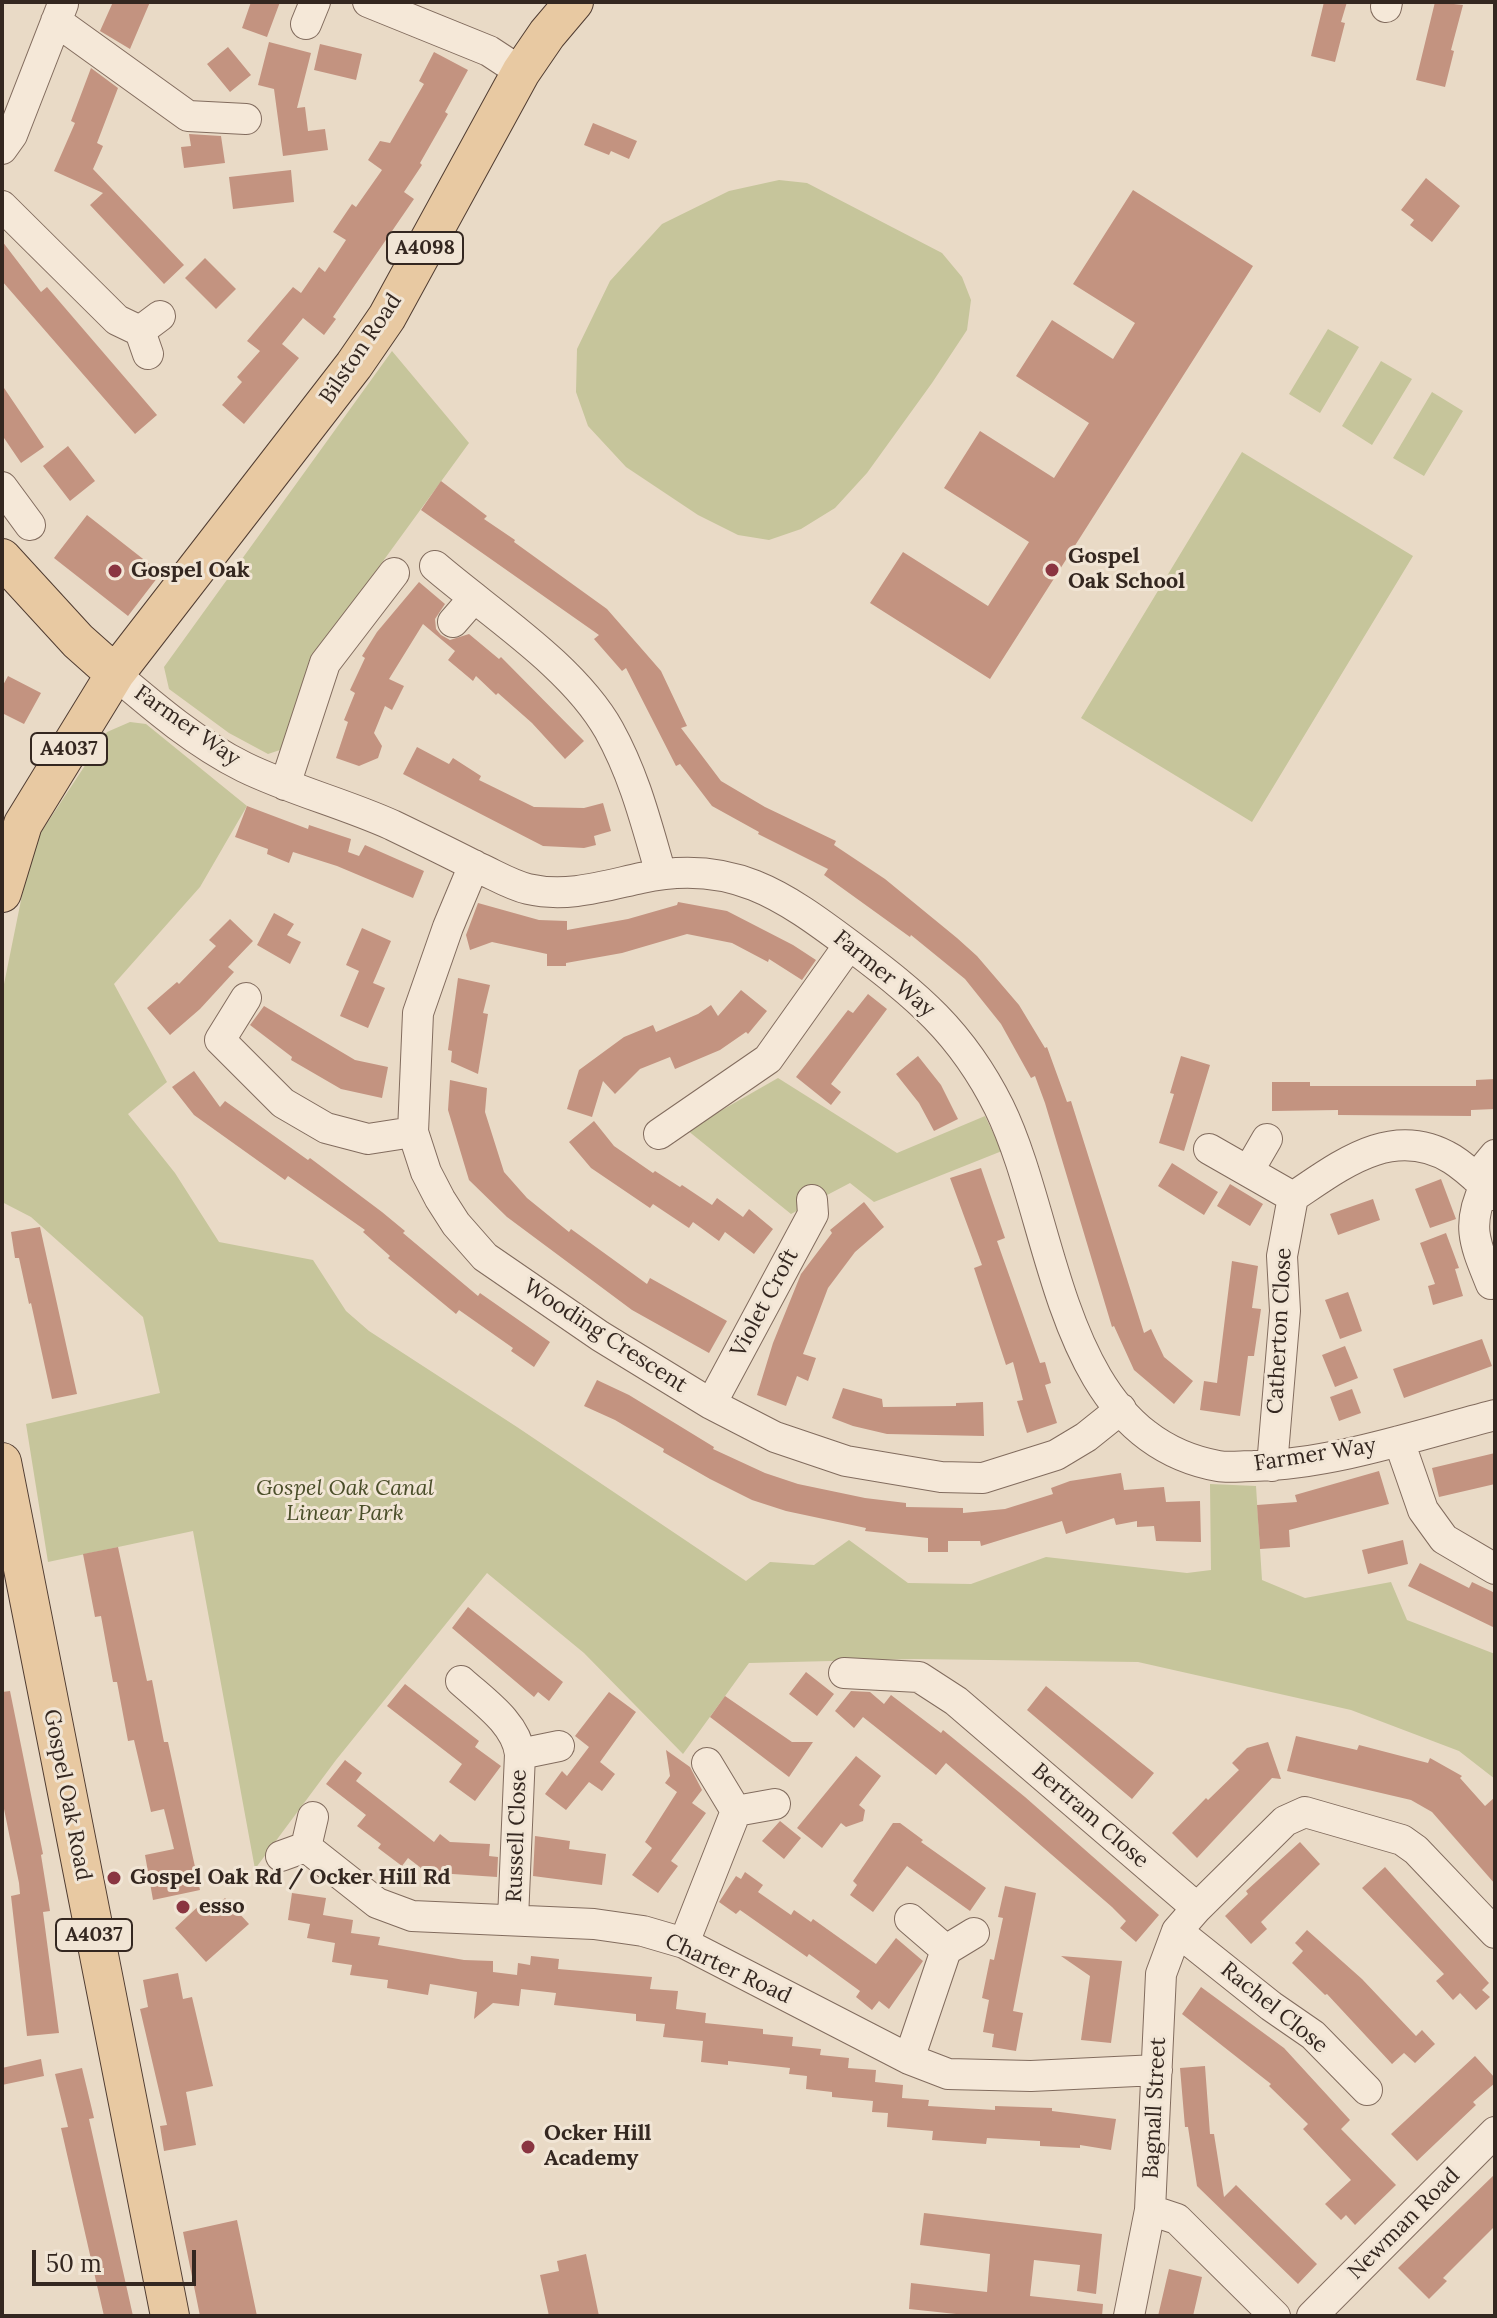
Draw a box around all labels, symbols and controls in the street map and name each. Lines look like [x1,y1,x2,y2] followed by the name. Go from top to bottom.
[387,232,463,264] road number: A4098
[314,289,408,409] street label: Bilston Road
[1068,544,1185,596] place label: Gospel Oak School
[131,558,250,584] place label: Gospel Oak
[1043,561,1061,579] marker: Gospel Oak School
[106,562,124,580] marker: Gospel Oak
[129,680,245,772] street label: Farmer Way
[31,733,107,765] road number: A4037
[828,925,940,1023] street label: Farmer Way
[725,1244,805,1362] street label: Violet Croft
[1262,1247,1298,1415] street label: Catherton Close
[518,1273,692,1399] street label: Wooding Crescent
[1252,1432,1378,1478] street label: Farmer Way
[256,1476,434,1528] park label: Gospel Oak Canal Linear Park
[37,1707,97,1883] street label: Gospel Oak Road
[1026,1758,1154,1874] street label: Bertram Close
[501,1769,533,1903] street label: Russell Close
[130,1865,451,1891] place label: Gospel Oak Rd / Ocker Hill Rd
[105,1869,123,1887] marker: Gospel Oak Rd / Ocker Hill Rd
[199,1894,245,1920] place label: esso
[174,1898,192,1916] marker: esso
[56,1919,132,1951] road number: A4037
[661,1928,795,2010] street label: Charter Road
[1215,1957,1333,2059] street label: Rachel Close
[1138,2036,1172,2180] street label: Bagnall Street
[544,2121,651,2172] place label: Ocker Hill Academy
[519,2138,537,2156] marker: Ocker Hill Academy
[1343,2163,1465,2285] street label: Newman Road
[36,2234,200,2284] scale bar
[46,2248,102,2279] text: 50 m

